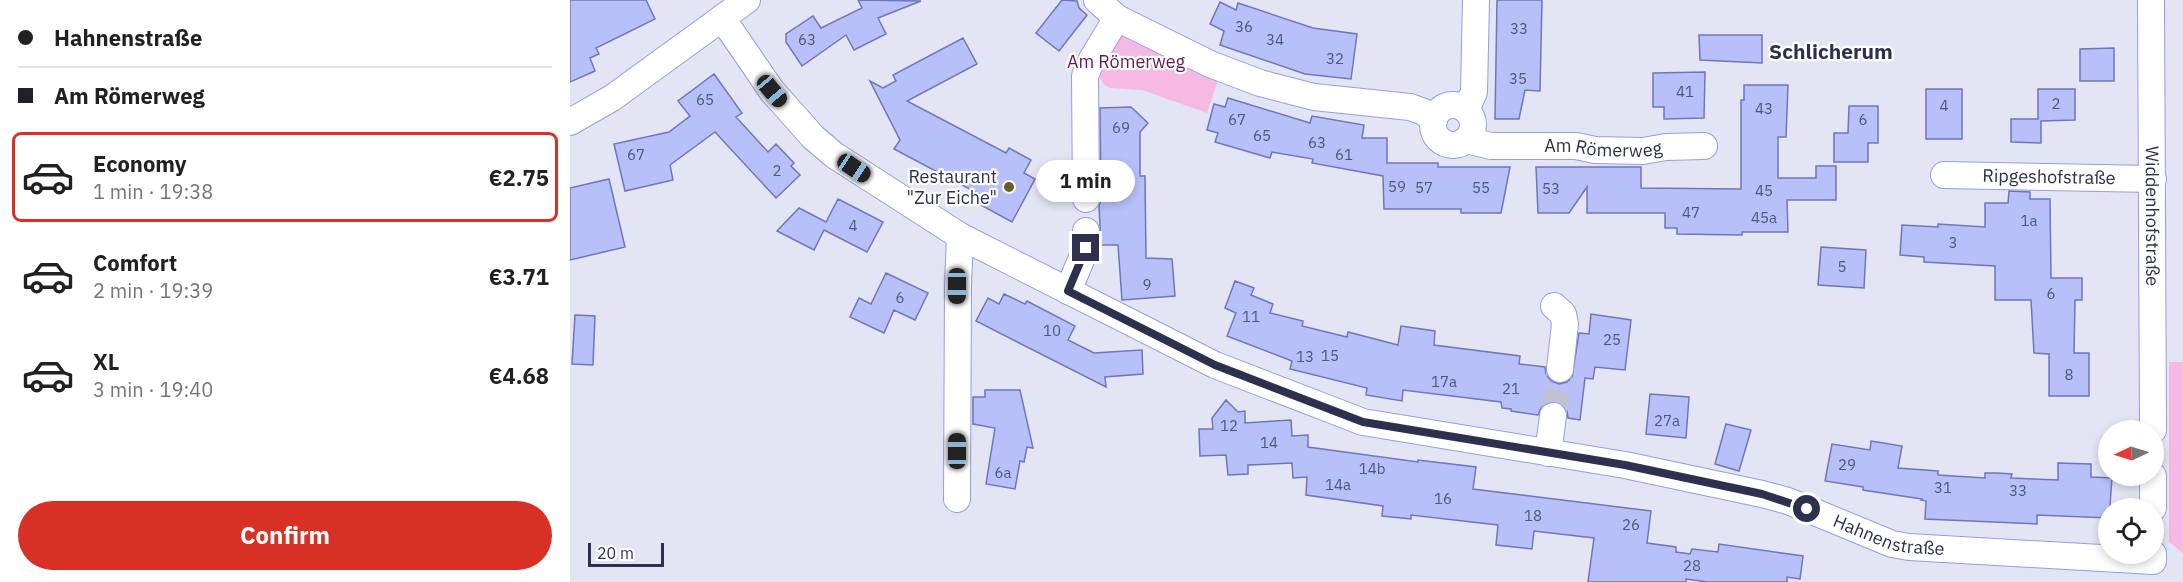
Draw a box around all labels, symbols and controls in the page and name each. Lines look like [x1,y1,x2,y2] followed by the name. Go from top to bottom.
[1235,17,1253,36] house number: 36
[1510,19,1528,38] house number: 33
[54,23,202,52] text: Hahnenstraße
[798,30,816,49] house number: 63
[1266,30,1284,49] house number: 34
[1769,37,1893,65] district label: Schlicherum
[1326,49,1344,68] house number: 32
[1067,50,1186,73] park label: Am Römerweg
[1509,69,1527,88] house number: 35
[754,71,790,111] car
[54,81,205,110] text: Am Römerweg
[1676,82,1694,101] house number: 41
[696,90,714,109] house number: 65
[2051,94,2061,113] house number: 2
[1939,96,1949,115] house number: 4
[1755,99,1773,118] house number: 43
[1228,110,1246,129] house number: 67
[1858,110,1868,129] house number: 6
[1112,118,1130,137] house number: 69
[1253,126,1271,145] house number: 65
[1308,133,1326,152] house number: 63
[1544,134,1664,162] street label: Am Römerweg
[627,145,645,164] house number: 67
[1335,145,1353,164] house number: 61
[2141,146,2164,286] street label: Widdenhofstraße
[93,149,187,178] text: Economy
[21,150,75,204] icon: car
[834,150,874,186] car
[772,161,782,180] house number: 2
[1036,161,1136,203] callout: 1 min
[489,163,549,192] text: €2.75
[1982,164,2116,189] street label: Ripgeshofstraße
[907,165,997,209] place label: Restaurant "Zur Eiche"
[1059,167,1112,194] text: 1 min
[1388,177,1406,196] house number: 59
[93,178,213,205] text: 1 min · 19:38
[1415,178,1433,197] house number: 57
[1472,178,1490,197] house number: 55
[1542,179,1560,198] house number: 53
[1002,180,1016,194] marker: Restaurant "Zur Eiche"
[1755,181,1773,200] house number: 45
[1682,203,1700,222] house number: 47
[1751,208,1777,227] house number: 45a
[2020,211,2038,230] house number: 1a
[848,216,858,235] house number: 4
[1948,233,1958,252] house number: 3
[1072,234,1099,261] route end
[93,248,177,277] text: Comfort
[21,249,75,303] icon: car
[1837,257,1847,276] house number: 5
[489,262,549,291] text: €3.71
[948,268,966,304] car
[1142,275,1152,294] house number: 9
[93,277,213,304] text: 2 min · 19:39
[2046,284,2056,303] house number: 6
[895,288,905,307] house number: 6
[1242,307,1260,326] house number: 11
[1043,321,1061,340] house number: 10
[1603,330,1621,349] house number: 25
[1321,346,1339,365] house number: 15
[93,347,119,376] text: XL
[1296,347,1314,366] house number: 13
[21,348,75,402] icon: car
[489,361,549,390] text: €4.68
[2064,365,2074,384] house number: 8
[1431,372,1457,391] house number: 17a
[93,376,213,403] text: 3 min · 19:40
[1502,379,1520,398] house number: 21
[1654,411,1680,430] house number: 27a
[1220,416,1238,435] house number: 12
[2098,420,2164,486] north arrow
[2098,420,2164,564] map controls
[948,433,966,469] car
[1260,433,1278,452] house number: 14
[1838,455,1856,474] house number: 29
[1359,459,1385,478] house number: 14b
[994,463,1012,482] house number: 6a
[1325,475,1351,494] house number: 14a
[1934,478,1952,497] house number: 31
[2009,481,2027,500] house number: 33
[1434,489,1452,508] house number: 16
[1793,495,1820,522] route start
[2098,498,2164,564] button: locate
[18,501,552,570] button: Confirm
[1524,506,1542,525] house number: 18
[1830,509,1945,560] street label: Hahnenstraße
[1622,515,1640,534] house number: 26
[588,540,664,568] scale bar
[597,543,634,563] text: 20 m
[1683,556,1701,575] house number: 28

